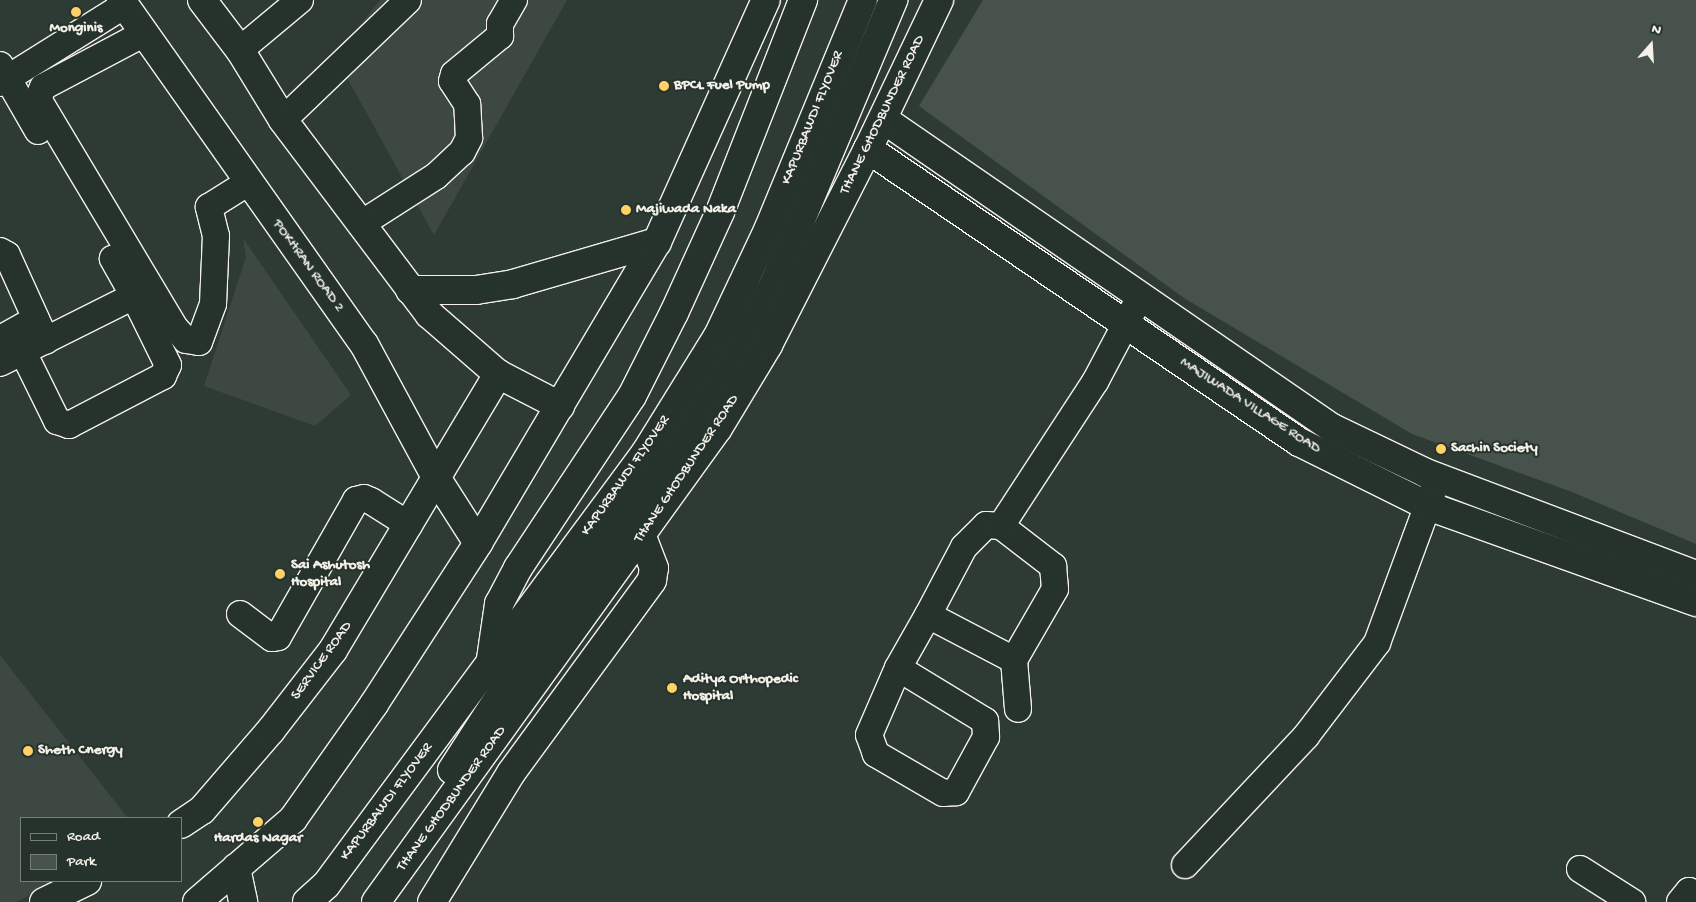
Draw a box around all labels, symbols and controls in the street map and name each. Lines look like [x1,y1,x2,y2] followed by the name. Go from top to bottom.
[70,6,82,18] marker: Monginis
[49,20,103,38] place label: Monginis
[1626,20,1676,70] north arrow
[1649,21,1663,40] text: N
[837,32,929,198] street label: THANE GHODBUNDER ROAD
[778,48,848,188] street label: KAPURBAWDI FLYOVER
[674,77,770,95] place label: BPCL Fuel Pump
[658,80,670,92] marker: BPCL Fuel Pump
[636,201,736,219] place label: Majiwada Naka
[620,204,632,216] marker: Majiwada Naka
[268,216,348,316] street label: POKHRAN ROAD 2
[1176,354,1324,458] street label: MAJIWADA VILLAGE ROAD
[631,391,743,547] street label: THANE GHODBUNDER ROAD
[578,412,674,540] street label: KAPURBAWDI FLYOVER
[1451,440,1538,458] place label: Sachin Society
[1435,443,1447,455] marker: Sachin Society
[291,556,370,591] place label: Sai Ashutosh Hospital
[273,567,287,581] marker: Sai Ashutosh Hospital
[287,618,357,704] street label: SERVICE ROAD
[683,670,798,705] place label: Aditya Orthopedic Hospital
[665,681,679,695] marker: Aditya Orthopedic Hospital
[393,723,511,875] street label: THANE GHODBUNDER ROAD
[337,740,437,864] street label: KAPURBAWDI FLYOVER
[38,742,123,760] place label: Sheth Cnergy
[22,745,34,757] marker: Sheth Cnergy
[252,816,264,828] marker: Hardas Nagar
[20,817,182,882] legend
[67,828,100,846] text: Road
[214,830,302,848] place label: Hardas Nagar
[67,853,96,871] text: Park

